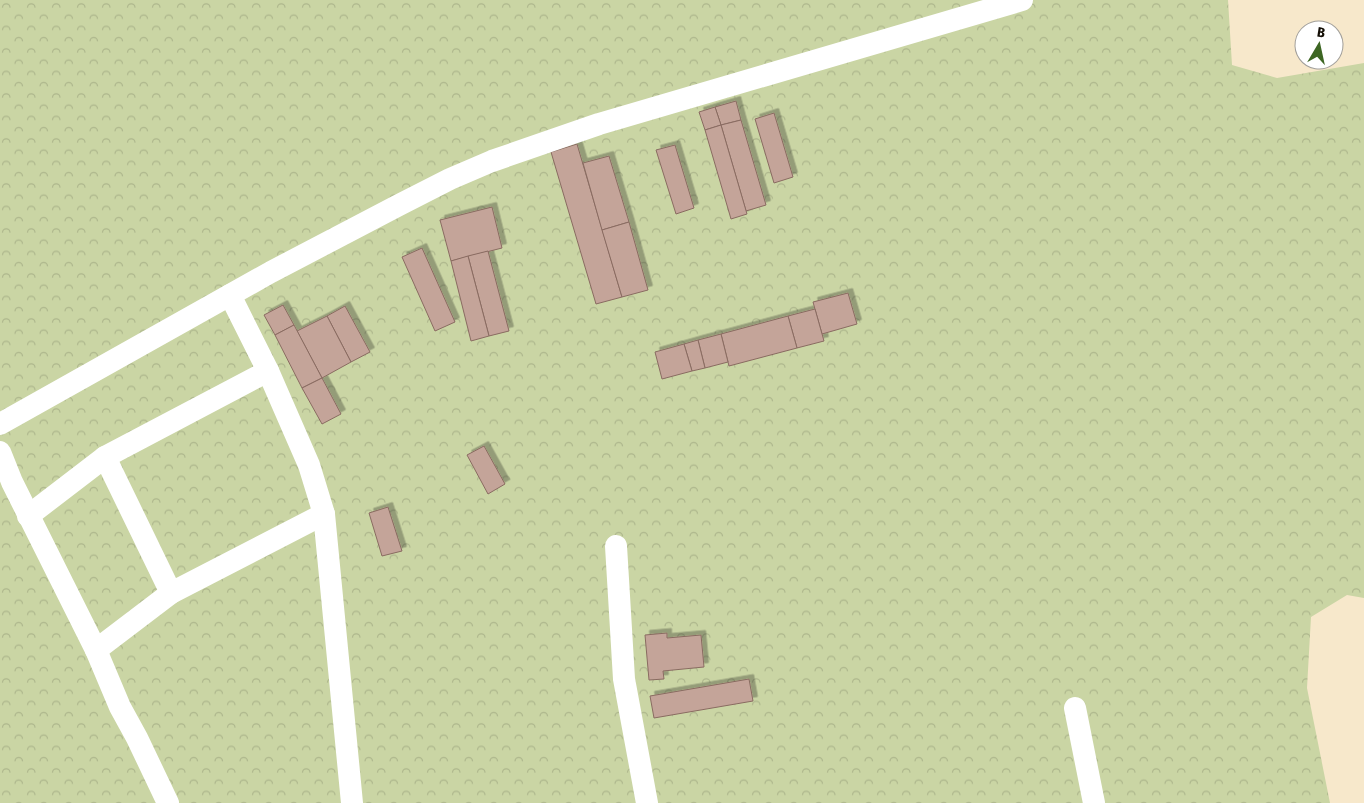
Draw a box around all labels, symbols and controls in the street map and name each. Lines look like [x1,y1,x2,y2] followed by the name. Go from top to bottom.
[1294,20,1344,70] north arrow
[1316,24,1326,42] text: B

